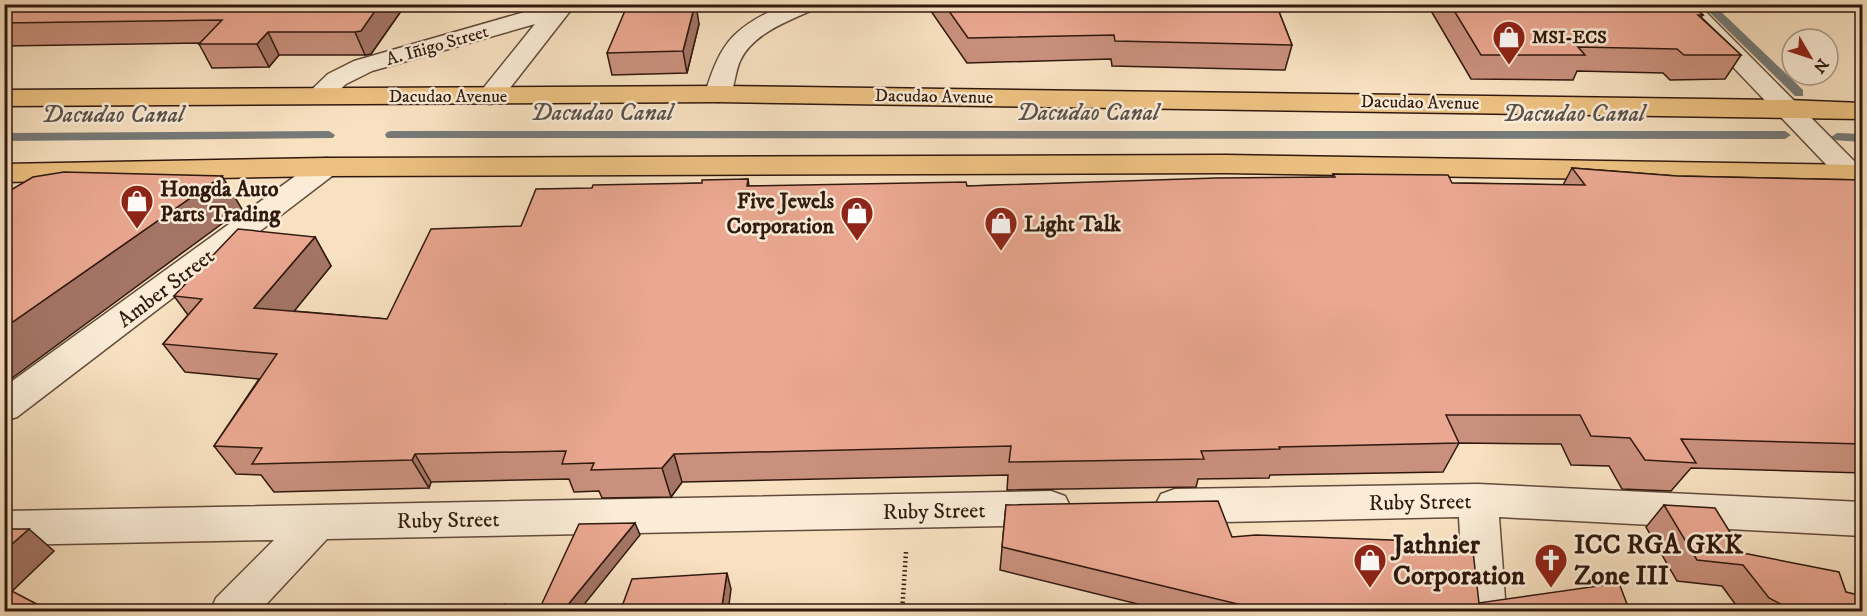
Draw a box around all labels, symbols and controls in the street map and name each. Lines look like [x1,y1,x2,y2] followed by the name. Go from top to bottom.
[1491,19,1527,66] shop icon: MSI-ECS
[384,21,491,71] street label: A. Iñigo Street
[1532,27,1607,49] place label: MSI-ECS
[1780,27,1840,87] north arrow
[1809,54,1833,77] text: N
[874,85,993,109] street label: Dacudao Avenue
[389,86,507,108] street label: Dacudao Avenue
[1360,91,1479,115] street label: Dacudao Avenue
[531,98,676,128] water label: Dacudao Canal
[1017,98,1162,128] water label: Dacudao Canal
[1503,99,1648,129] water label: Dacudao Canal
[42,100,187,130] water label: Dacudao Canal
[160,176,281,228] place label: Hongda Auto Parts Trading
[119,183,155,230] shop icon: Hongda Auto Parts Trading
[726,188,835,240] place label: Five Jewels Corporation
[839,195,875,242] shop icon: Five Jewels Corporation
[983,205,1019,252] shop icon: Light Talk
[1024,211,1122,238] place label: Light Talk
[112,243,220,334] street label: Amber Street
[1368,488,1472,517] street label: Ruby Street
[882,497,986,526] street label: Ruby Street
[396,506,500,535] street label: Ruby Street
[1390,528,1526,593] place label: Jathnier Corporation
[1574,528,1744,593] place label: ICC RGA GKK Zone III
[1352,542,1388,589] shop icon: Jathnier Corporation
[1533,542,1569,589] church icon: ICC RGA GKK Zone III

